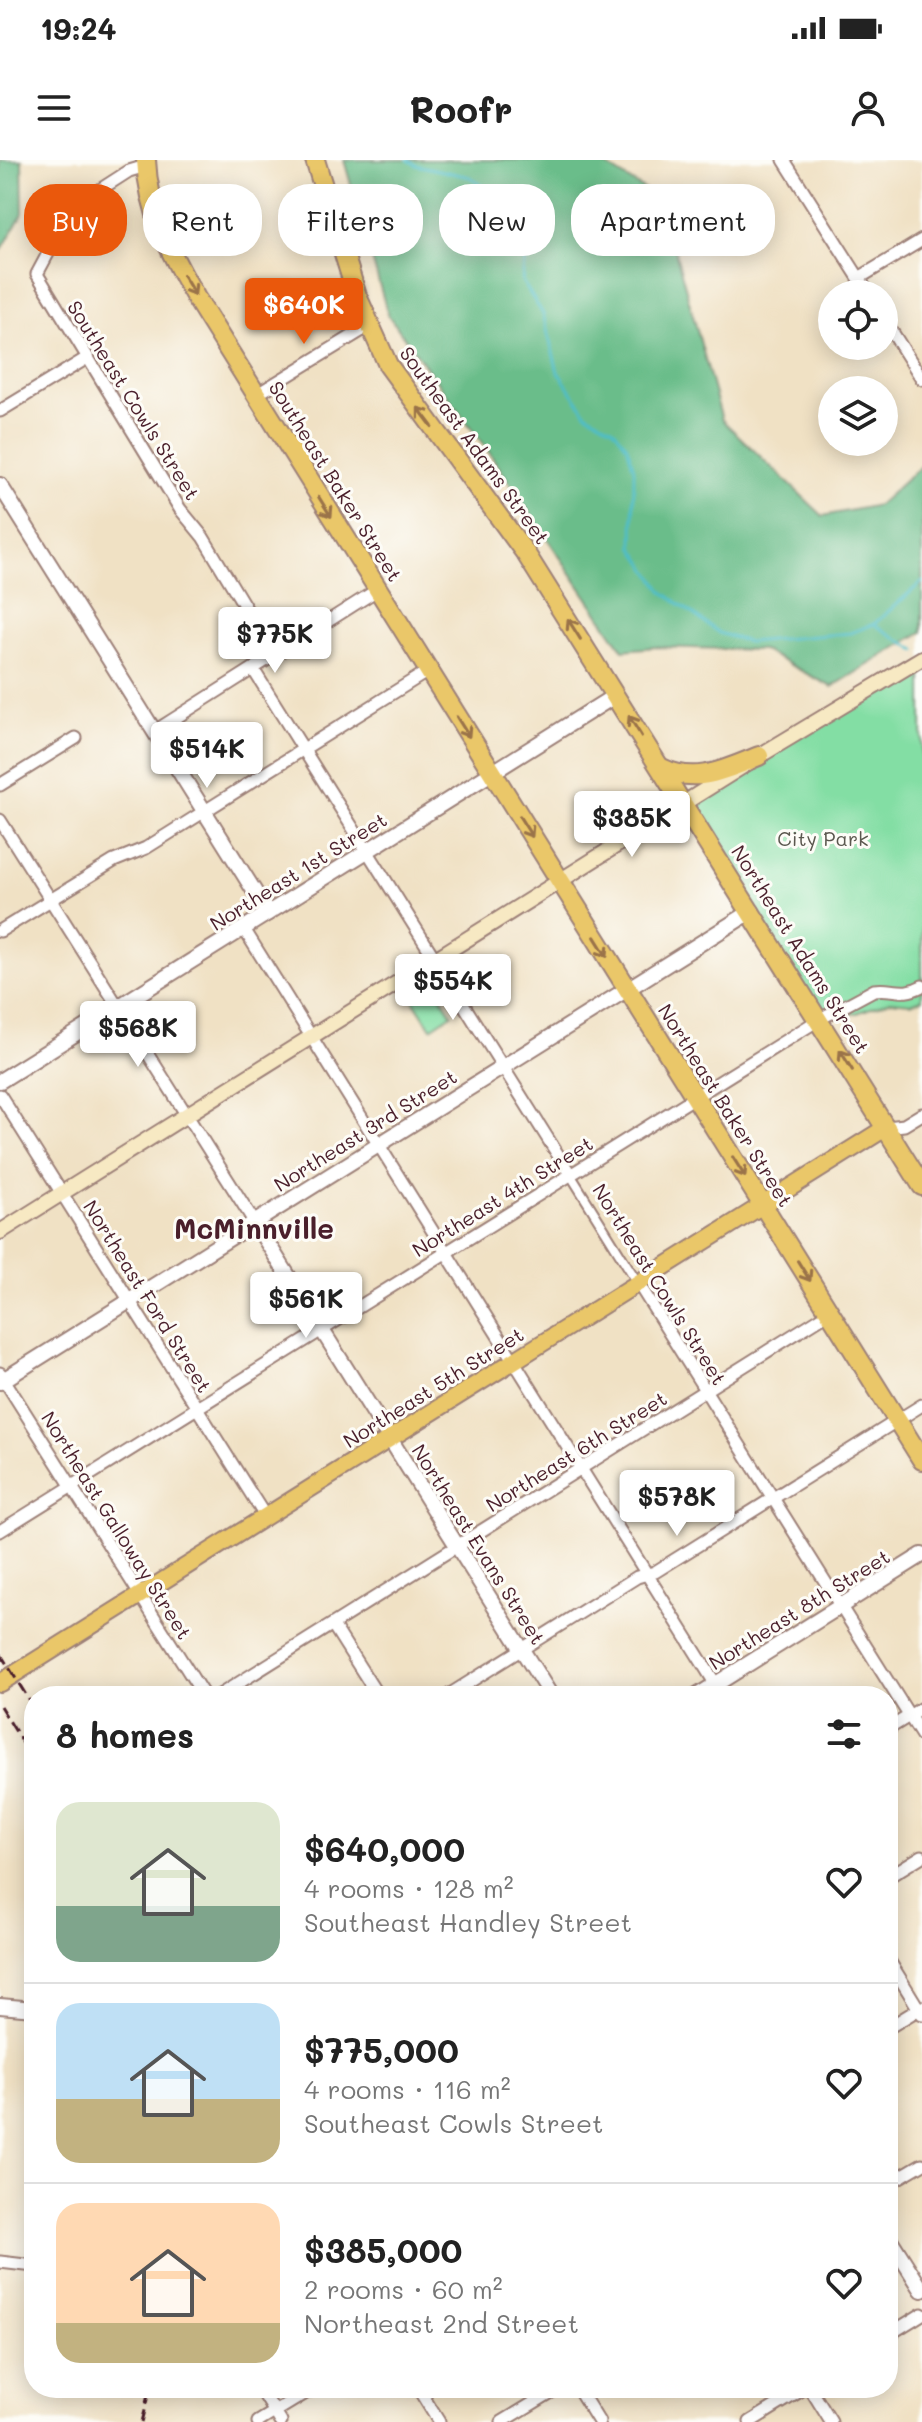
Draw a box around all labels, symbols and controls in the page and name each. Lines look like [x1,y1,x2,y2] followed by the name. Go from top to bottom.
[40,8,117,48] text: 19:24
[410,85,512,132] text: Roofr
[32,86,76,130] icon: menu
[846,86,890,130] icon: person
[24,184,127,256] chip: Buy
[143,184,262,256] chip: Rent
[278,184,423,256] chip: Filters
[439,184,555,256] chip: New
[571,184,775,256] chip: Apartment
[181,273,197,296] one-way arrow
[248,278,360,346] pin: $640K
[818,280,898,456] map controls
[818,280,898,360] button: locate
[263,287,345,321] text: $640K
[62,295,206,505] street label: Southeast Cowls Street
[394,341,556,549] street label: Southeast Adams Street
[264,376,408,586] street label: Southeast Baker Street
[818,376,898,456] button: layers
[416,407,433,428] one-way arrow
[317,495,333,518] one-way arrow
[219,607,331,675] pin: $775K
[236,616,314,650] text: $775K
[566,619,583,641] one-way arrow
[456,715,472,738] one-way arrow
[627,715,643,738] one-way arrow
[151,722,263,790] pin: $514K
[169,731,245,765] text: $514K
[576,791,688,859] pin: $385K
[592,800,672,834] text: $385K
[205,806,391,936] street label: Northeast 1st Street
[518,815,534,838] one-way arrow
[777,825,869,851] park label: City Park
[726,840,876,1058] street label: Northeast Adams Street
[593,935,609,958] one-way arrow
[397,954,509,1022] pin: $554K
[413,963,493,997] text: $554K
[653,999,799,1211] street label: Northeast Baker Street
[82,1001,194,1069] pin: $568K
[98,1010,178,1044] text: $568K
[837,1050,854,1072] one-way arrow
[269,1063,461,1197] street label: Northeast 3rd Street
[407,1130,597,1262] street label: Northeast 4th Street
[732,1155,748,1178] one-way arrow
[587,1178,733,1390] street label: Northeast Cowls Street
[78,1195,218,1397] street label: Northeast Ford Street
[174,1210,334,1246] district label: McMinnville
[797,1259,813,1282] one-way arrow
[250,1272,362,1340] pin: $561K
[268,1281,344,1315] text: $561K
[338,1321,528,1453] street label: Northeast 5th Street
[481,1385,671,1517] street label: Northeast 6th Street
[36,1406,198,1644] street label: Northeast Galloway Street
[407,1439,551,1649] street label: Northeast Evans Street
[621,1470,733,1538] pin: $578K
[638,1479,716,1513] text: $578K
[704,1543,894,1675] street label: Northeast 8th Street
[56,1712,194,1757] text: 8 homes
[822,1712,866,1756] icon: filters
[304,1826,465,1871] text: $640,000
[120,1834,216,1930] icon: home
[822,1860,866,1904] icon: heart
[304,1871,514,1905] text: 4 rooms · 128 m²
[304,1905,632,1939] text: Southeast Handley Street
[304,2027,459,2072] text: $775,000
[120,2035,216,2131] icon: home
[822,2061,866,2105] icon: heart
[304,2072,511,2106] text: 4 rooms · 116 m²
[304,2106,603,2140] text: Southeast Cowls Street
[304,2227,462,2272] text: $385,000
[120,2235,216,2331] icon: home
[822,2261,866,2305] icon: heart
[304,2272,503,2306] text: 2 rooms · 60 m²
[304,2306,579,2340] text: Northeast 2nd Street

